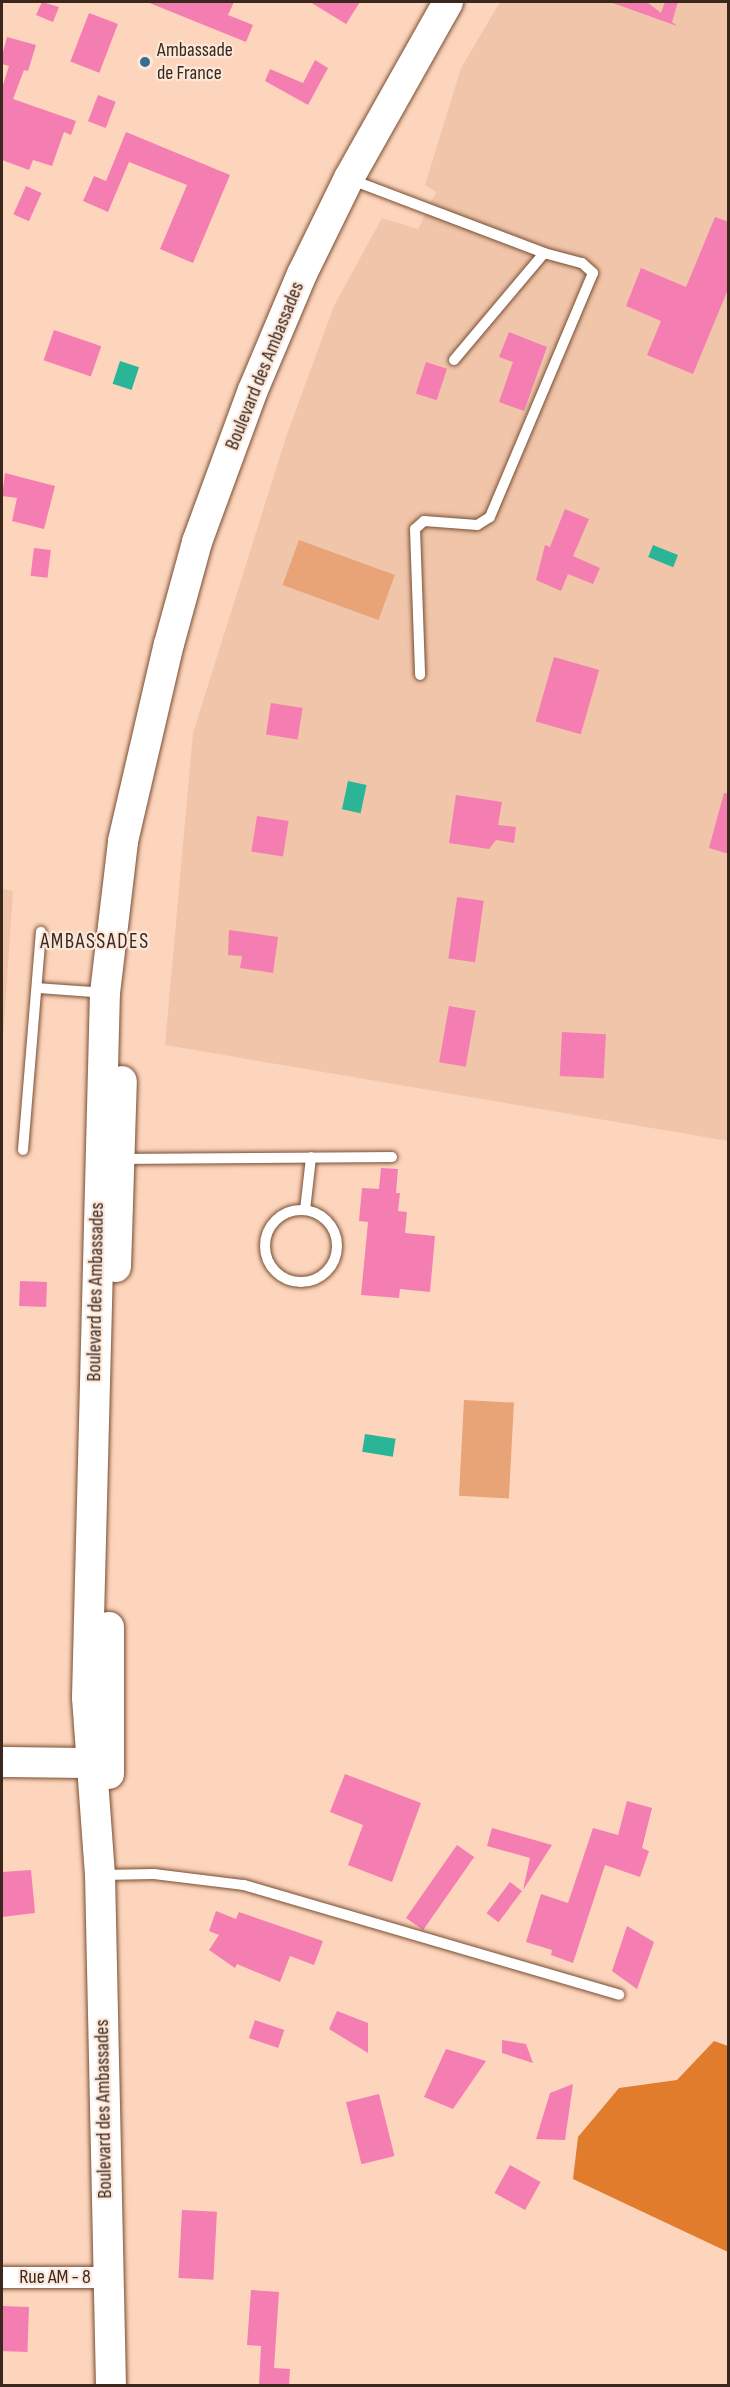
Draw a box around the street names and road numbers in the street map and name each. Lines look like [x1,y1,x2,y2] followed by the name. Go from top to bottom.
[220,278,310,454] street label: Boulevard des Ambassades
[82,1202,110,1382] street label: Boulevard des Ambassades
[90,2019,118,2199] street label: Boulevard des Ambassades
[19,2265,91,2289] street label: Rue AM - 8

